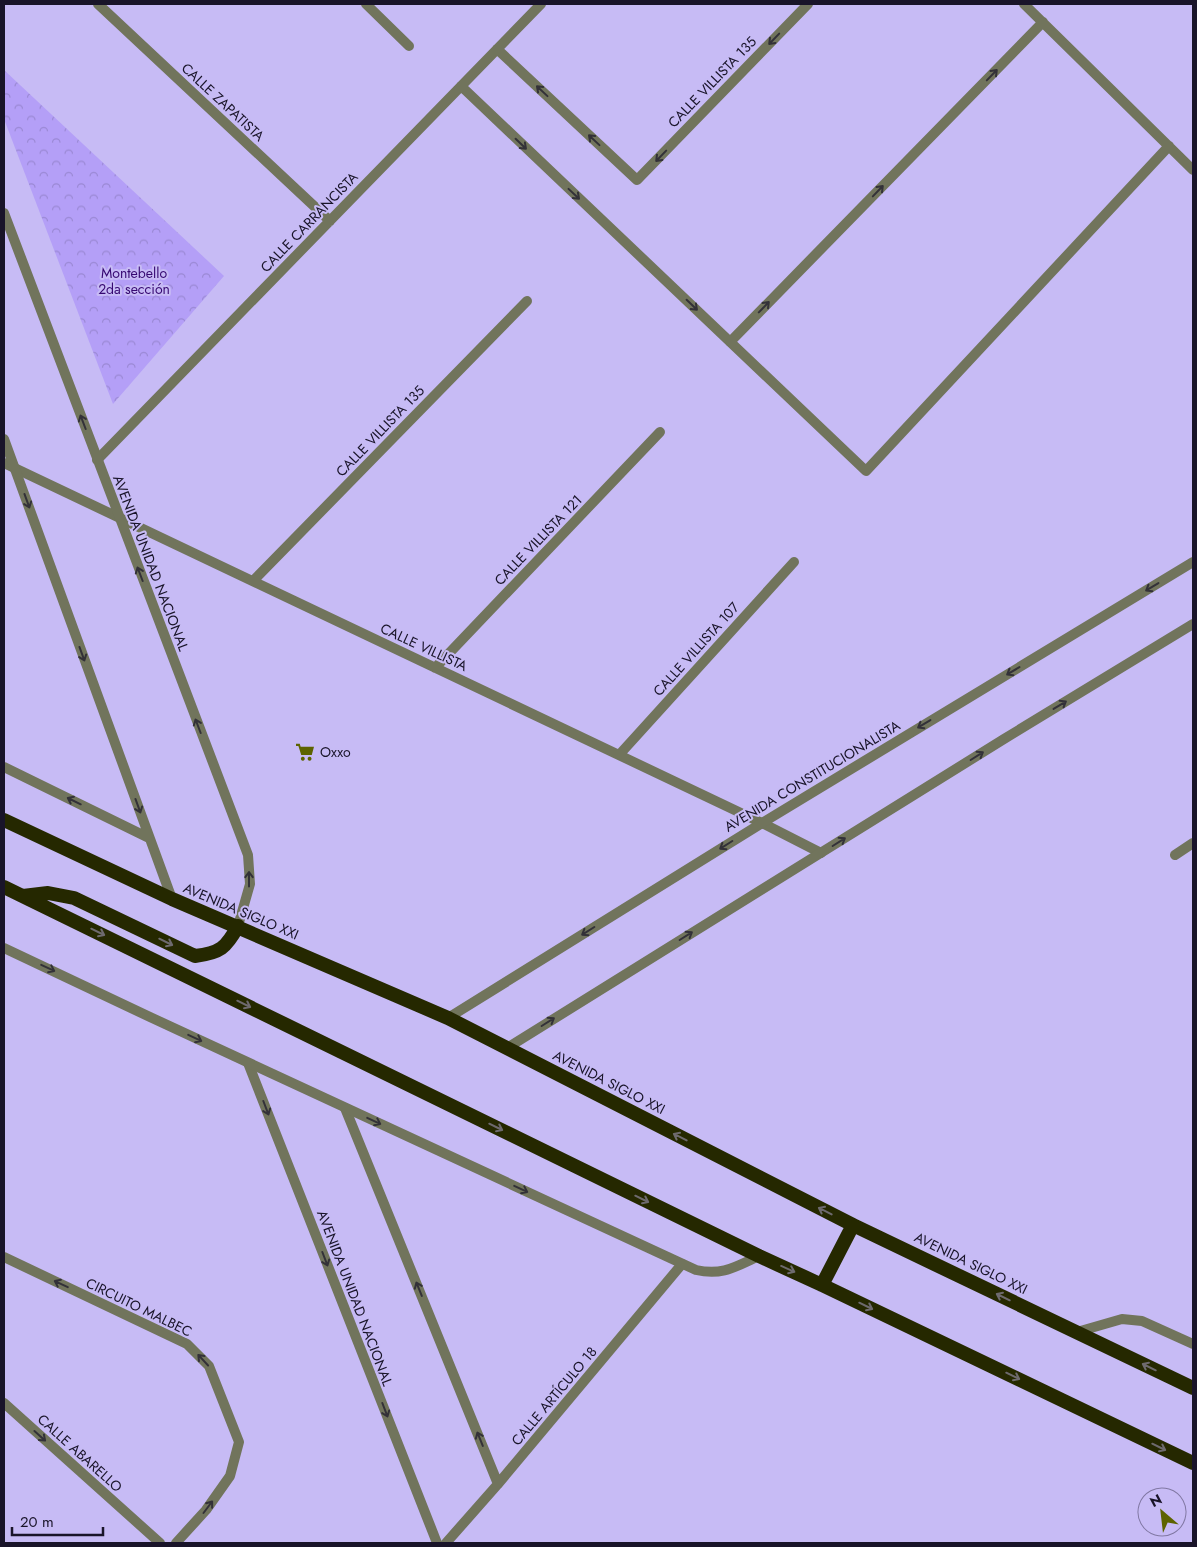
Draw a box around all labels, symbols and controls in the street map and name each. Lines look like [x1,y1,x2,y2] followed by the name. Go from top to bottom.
[663,32,761,132] street label: CALLE VILLISTA 135
[768,32,780,45] one-way arrow
[177,58,269,146] street label: CALLE ZAPATISTA
[985,69,997,81] one-way arrow
[535,85,548,97] one-way arrow
[588,134,601,146] one-way arrow
[515,138,528,150] one-way arrow
[655,149,667,162] one-way arrow
[256,167,363,277] street label: CALLE CARRANCISTA
[872,184,884,197] one-way arrow
[568,188,580,200] one-way arrow
[98,263,170,299] park label: Montebello 2da sección
[686,299,698,312] one-way arrow
[758,301,770,313] one-way arrow
[331,381,429,481] street label: CALLE VILLISTA 135
[78,415,87,430] one-way arrow
[108,472,194,654] street label: AVENIDA UNIDAD NACIONAL
[490,490,586,590] street label: CALLE VILLISTA 121
[23,493,32,508] one-way arrow
[135,567,144,582] one-way arrow
[1145,582,1159,592] one-way arrow
[648,597,744,700] street label: CALLE VILLISTA 107
[377,618,471,676] street label: CALLE VILLISTA
[78,645,87,661] one-way arrow
[1006,667,1020,677] one-way arrow
[1053,699,1067,709] one-way arrow
[720,715,904,837] street label: AVENIDA CONSTITUCIONALISTA
[193,719,202,734] one-way arrow
[918,720,932,730] one-way arrow
[294,741,316,763] supermarket icon: Oxxo
[320,742,351,762] place label: Oxxo
[970,750,984,760] one-way arrow
[67,796,82,805] one-way arrow
[134,798,143,813] one-way arrow
[832,836,846,846] one-way arrow
[719,840,733,850] one-way arrow
[244,872,254,888] one-way arrow
[180,878,302,944] street label: AVENIDA SIGLO XXI
[581,926,595,936] one-way arrow
[90,928,105,938] one-way arrow
[679,931,693,941] one-way arrow
[158,938,173,948] one-way arrow
[40,964,55,974] one-way arrow
[236,999,251,1009] one-way arrow
[541,1017,555,1027] one-way arrow
[187,1034,202,1043] one-way arrow
[549,1045,669,1119] street label: AVENIDA SIGLO XXI
[262,1100,271,1115] one-way arrow
[366,1117,381,1126] one-way arrow
[488,1123,503,1133] one-way arrow
[673,1132,688,1141] one-way arrow
[513,1185,528,1195] one-way arrow
[634,1194,649,1204] one-way arrow
[818,1206,833,1215] one-way arrow
[312,1207,398,1389] street label: AVENIDA UNIDAD NACIONAL
[911,1227,1031,1299] street label: AVENIDA SIGLO XXI
[321,1251,331,1266] one-way arrow
[780,1265,795,1275] one-way arrow
[83,1273,195,1341] street label: CIRCUITO MALBEC
[54,1279,69,1288] one-way arrow
[414,1282,423,1297] one-way arrow
[996,1291,1011,1301] one-way arrow
[858,1302,873,1311] one-way arrow
[507,1342,601,1450] street label: CALLE ARTÍCULO 18
[197,1354,209,1367] one-way arrow
[1142,1361,1157,1371] one-way arrow
[1005,1372,1020,1381] one-way arrow
[381,1402,390,1418] one-way arrow
[33,1409,127,1497] street label: CALLE ABARELLO
[34,1430,47,1441] one-way arrow
[475,1432,484,1447] one-way arrow
[1151,1442,1166,1452] one-way arrow
[1137,1487,1187,1537] north arrow
[1146,1489,1166,1512] text: N
[203,1501,214,1514] one-way arrow
[12,1504,104,1536] scale bar
[20,1511,54,1533] text: 20 m

